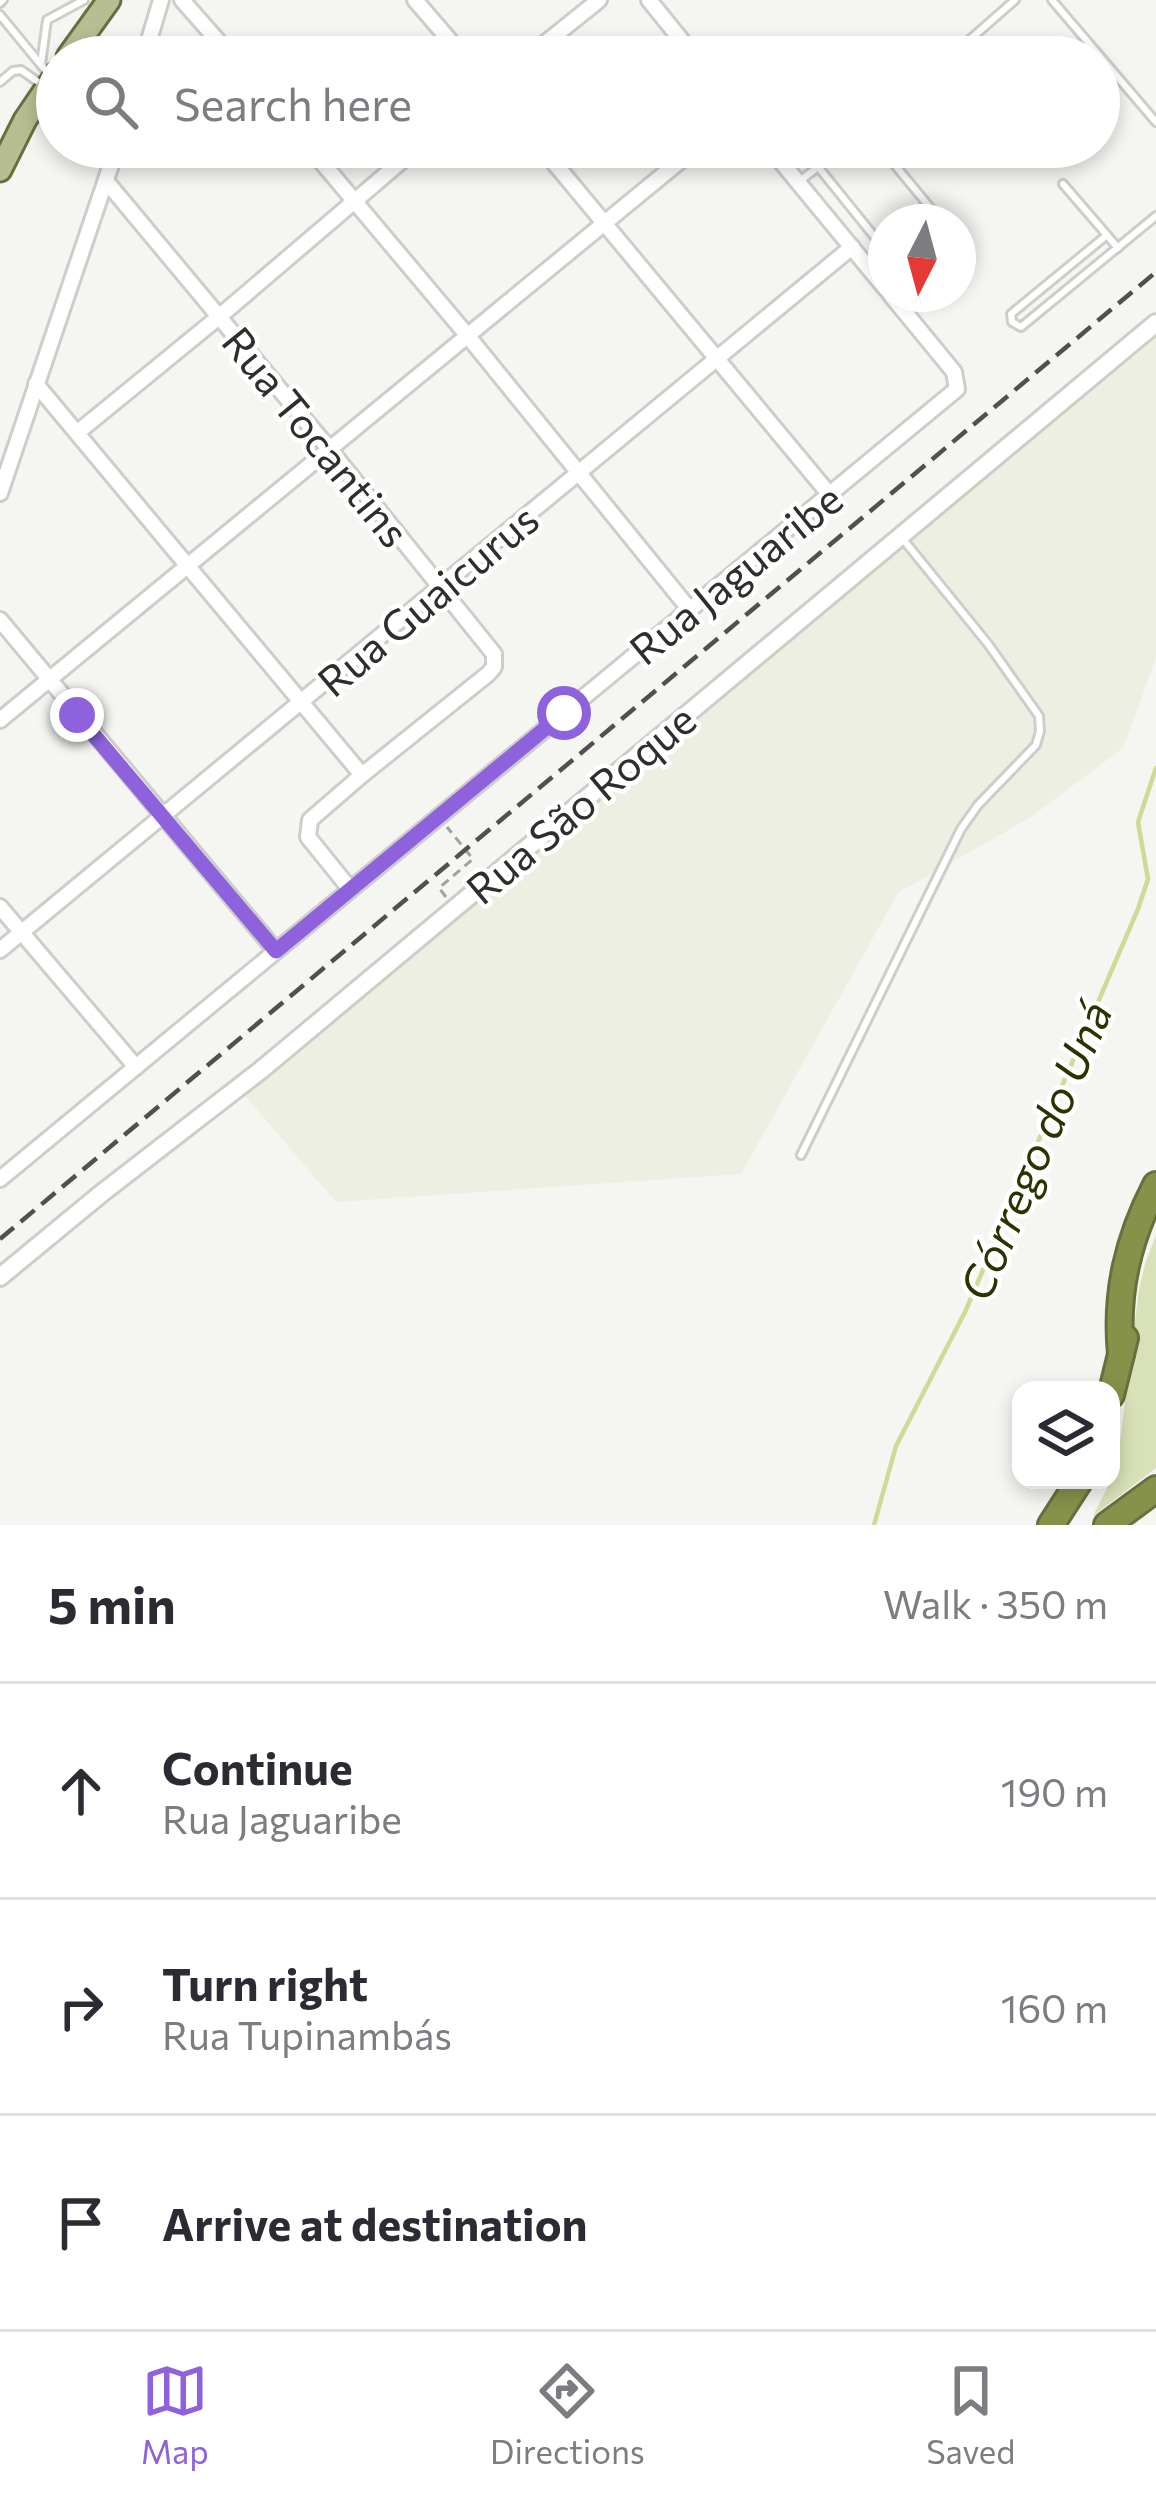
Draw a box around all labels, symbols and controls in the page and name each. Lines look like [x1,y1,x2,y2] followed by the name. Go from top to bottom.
[36,36,1120,168] search box
[78,69,144,135] icon: search
[174,75,412,130] text: Search here
[868,204,976,312] north arrow
[212,315,422,557] street label: Rua Tocantins
[618,472,852,674] street label: Rua Jaguaribe
[306,492,548,706] street label: Rua Guaicurus
[537,686,591,740] route start
[50,688,104,742] route end
[455,692,705,914] street label: Rua São Roque
[946,992,1122,1308] water label: Córrego do Uná
[1012,1381,1120,1489] map controls
[1012,1381,1120,1489] button: layers
[48,1572,176,1635] text: 5 min
[883,1579,1108,1627] text: Walk · 350 m
[162,1739,353,1794] text: Continue
[48,1758,114,1824] icon: ahead
[1001,1767,1108,1815] text: 190 m
[162,1794,402,1842] text: Rua Jaguaribe
[162,1955,368,2010] text: Turn right
[48,1974,114,2040] icon: right
[1001,1983,1108,2031] text: 160 m
[162,2010,452,2058] text: Rua Tupinambás
[48,2190,114,2256] icon: arrive
[162,2195,588,2250] text: Arrive at destination
[141,2358,209,2471] tab: Map
[490,2358,645,2471] tab: Directions
[926,2358,1015,2471] tab: Saved

